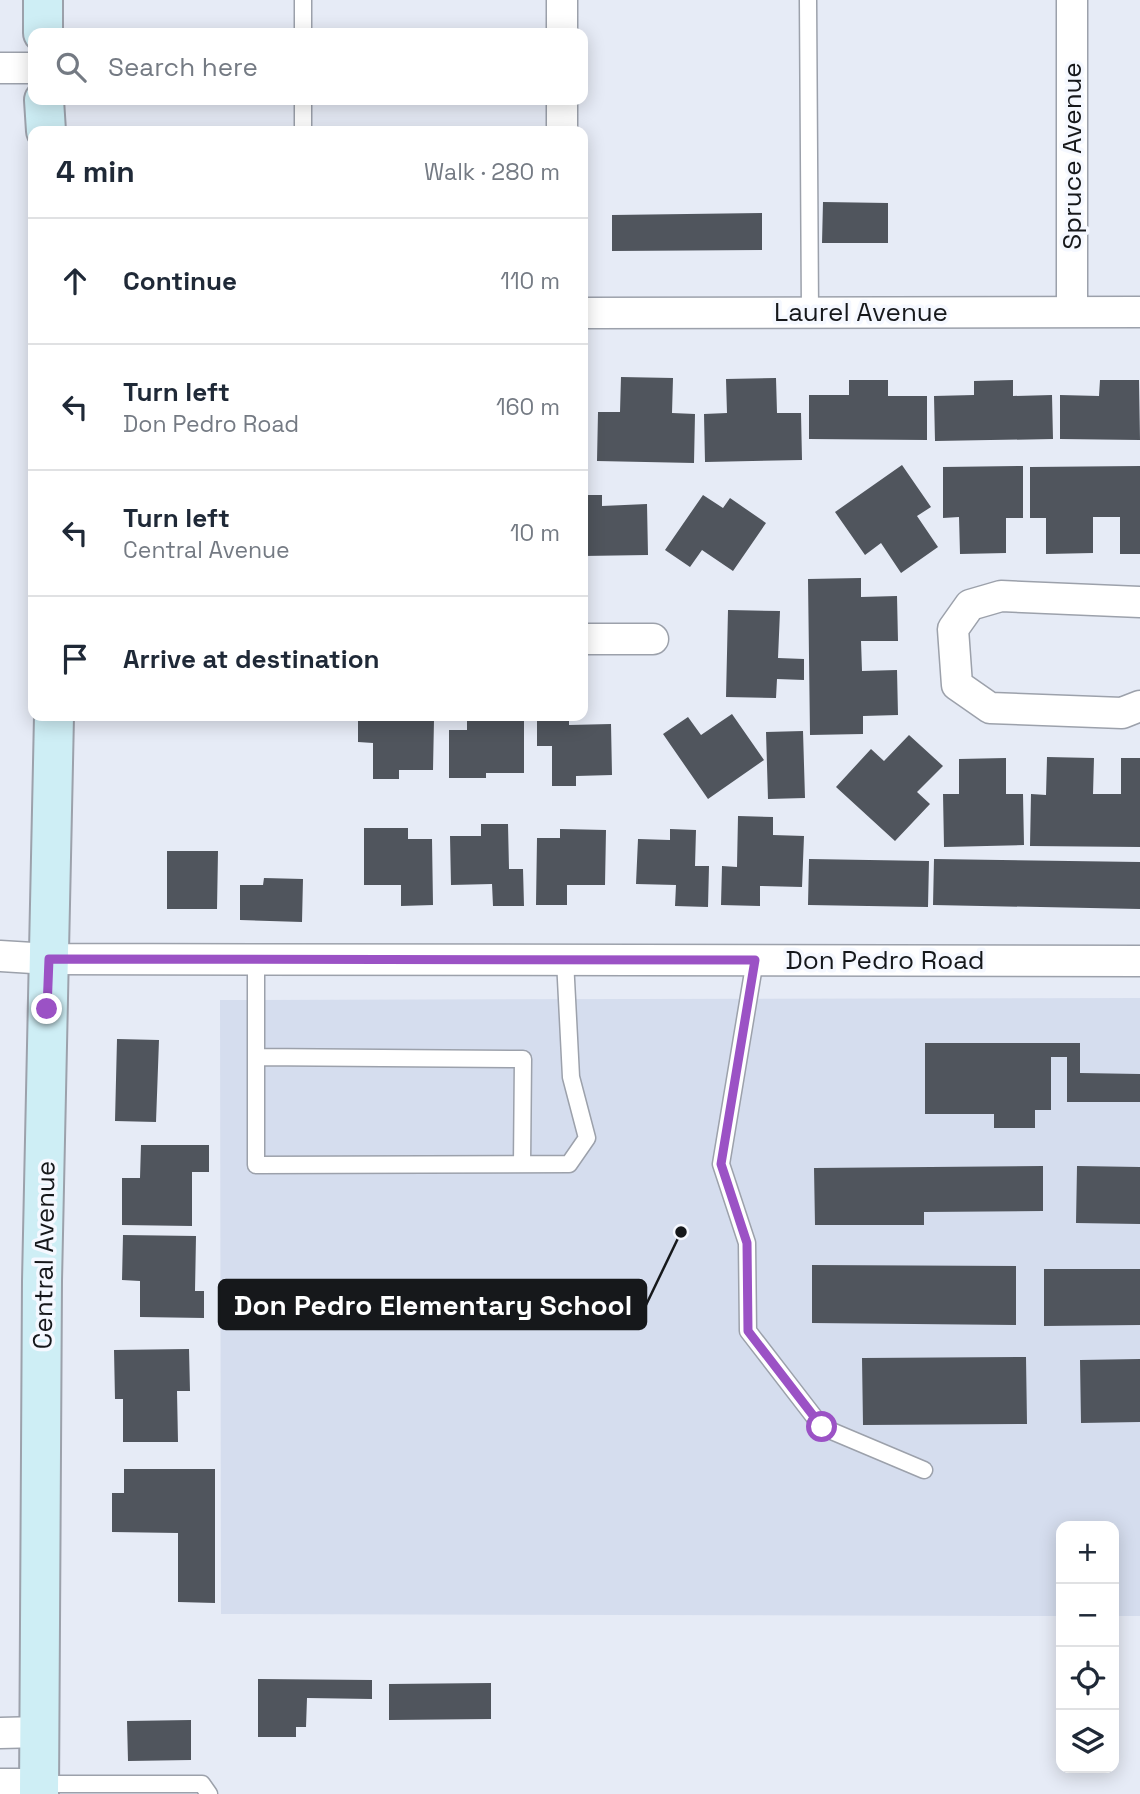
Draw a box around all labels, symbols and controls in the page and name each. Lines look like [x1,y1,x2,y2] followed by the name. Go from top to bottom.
[28,28,588,105] search box
[52,48,90,86] icon: search
[108,50,258,84] text: Search here
[1055,62,1089,250] street label: Spruce Avenue
[56,152,135,191] text: 4 min
[424,157,560,187] text: Walk · 280 m
[56,262,94,300] icon: ahead
[123,264,237,298] text: Continue
[500,266,560,296] text: 110 m
[774,295,948,329] street label: Laurel Avenue
[123,375,230,409] text: Turn left
[56,388,94,426] icon: left
[496,392,560,422] text: 160 m
[123,409,299,439] text: Don Pedro Road
[123,501,230,535] text: Turn left
[56,514,94,552] icon: left
[510,518,560,548] text: 10 m
[123,535,290,565] text: Central Avenue
[56,640,94,678] icon: arrive
[123,642,380,676] text: Arrive at destination
[785,943,985,977] street label: Don Pedro Road
[31,993,62,1024] route end
[25,1160,63,1350] street label: Central Avenue
[219,1280,646,1329] callout: Don Pedro Elementary School
[234,1287,632,1323] text: Don Pedro Elementary School
[806,1411,837,1442] route start
[1056,1521,1119,1773] map controls
[1056,1521,1119,1584] button: +
[1056,1584,1119,1647] button: −
[1056,1647,1119,1710] button: locate
[1056,1710,1119,1773] button: layers

